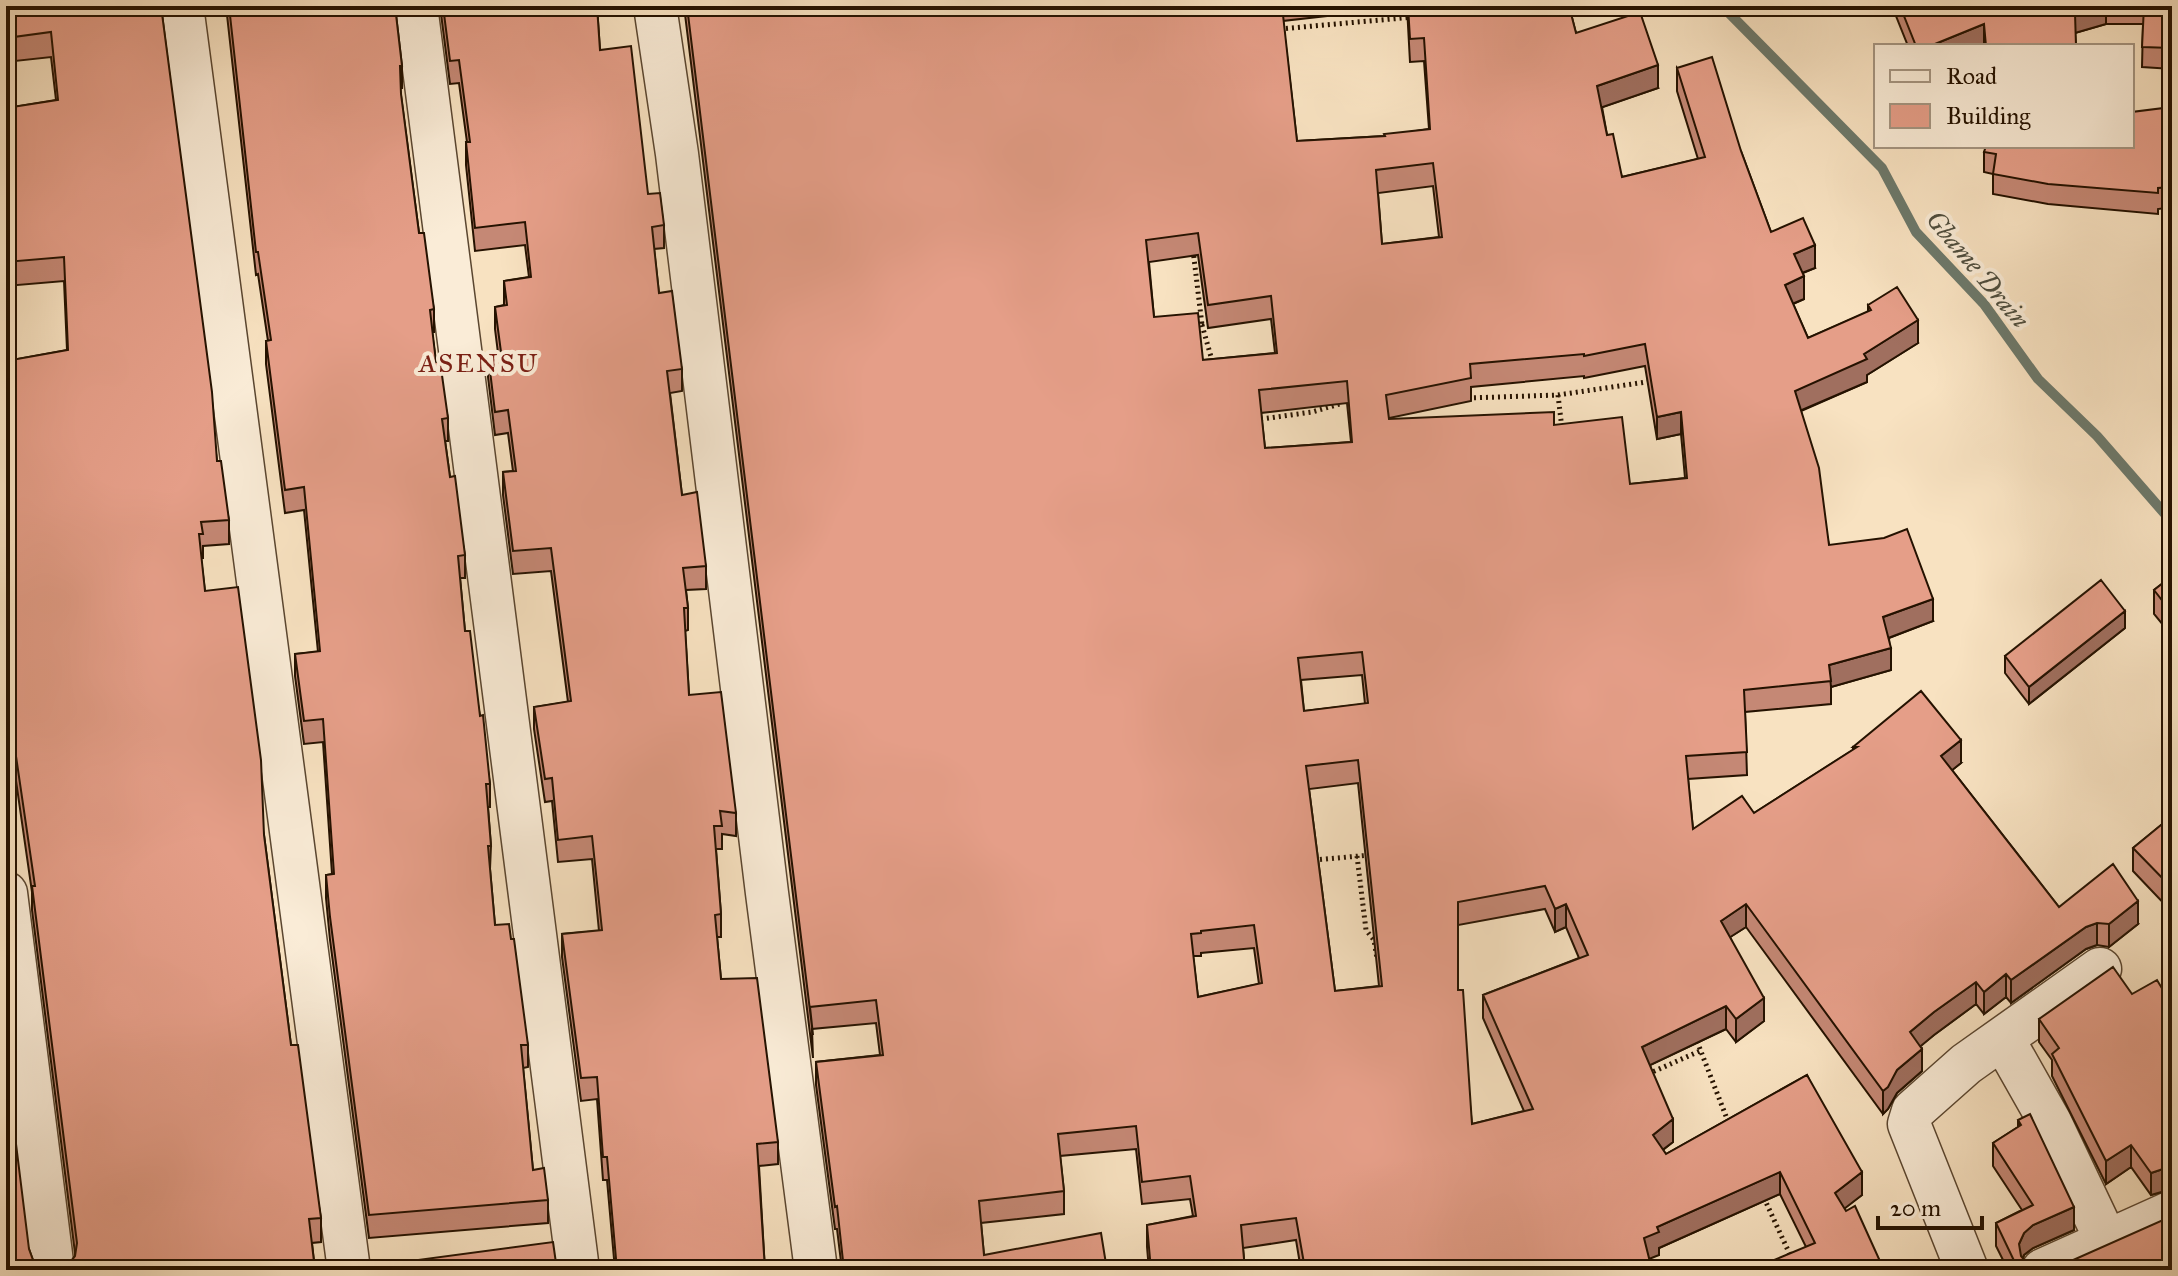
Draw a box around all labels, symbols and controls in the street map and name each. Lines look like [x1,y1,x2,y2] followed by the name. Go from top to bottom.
[1874,44,2134,148] legend
[1946,61,1997,91] text: Road
[1946,101,2031,131] text: Building
[1919,204,2037,335] water label: Gbame Drain
[418,347,539,379] district label: ASENSU
[1878,1180,1982,1230] scale bar
[1890,1193,1941,1223] text: 20 m

